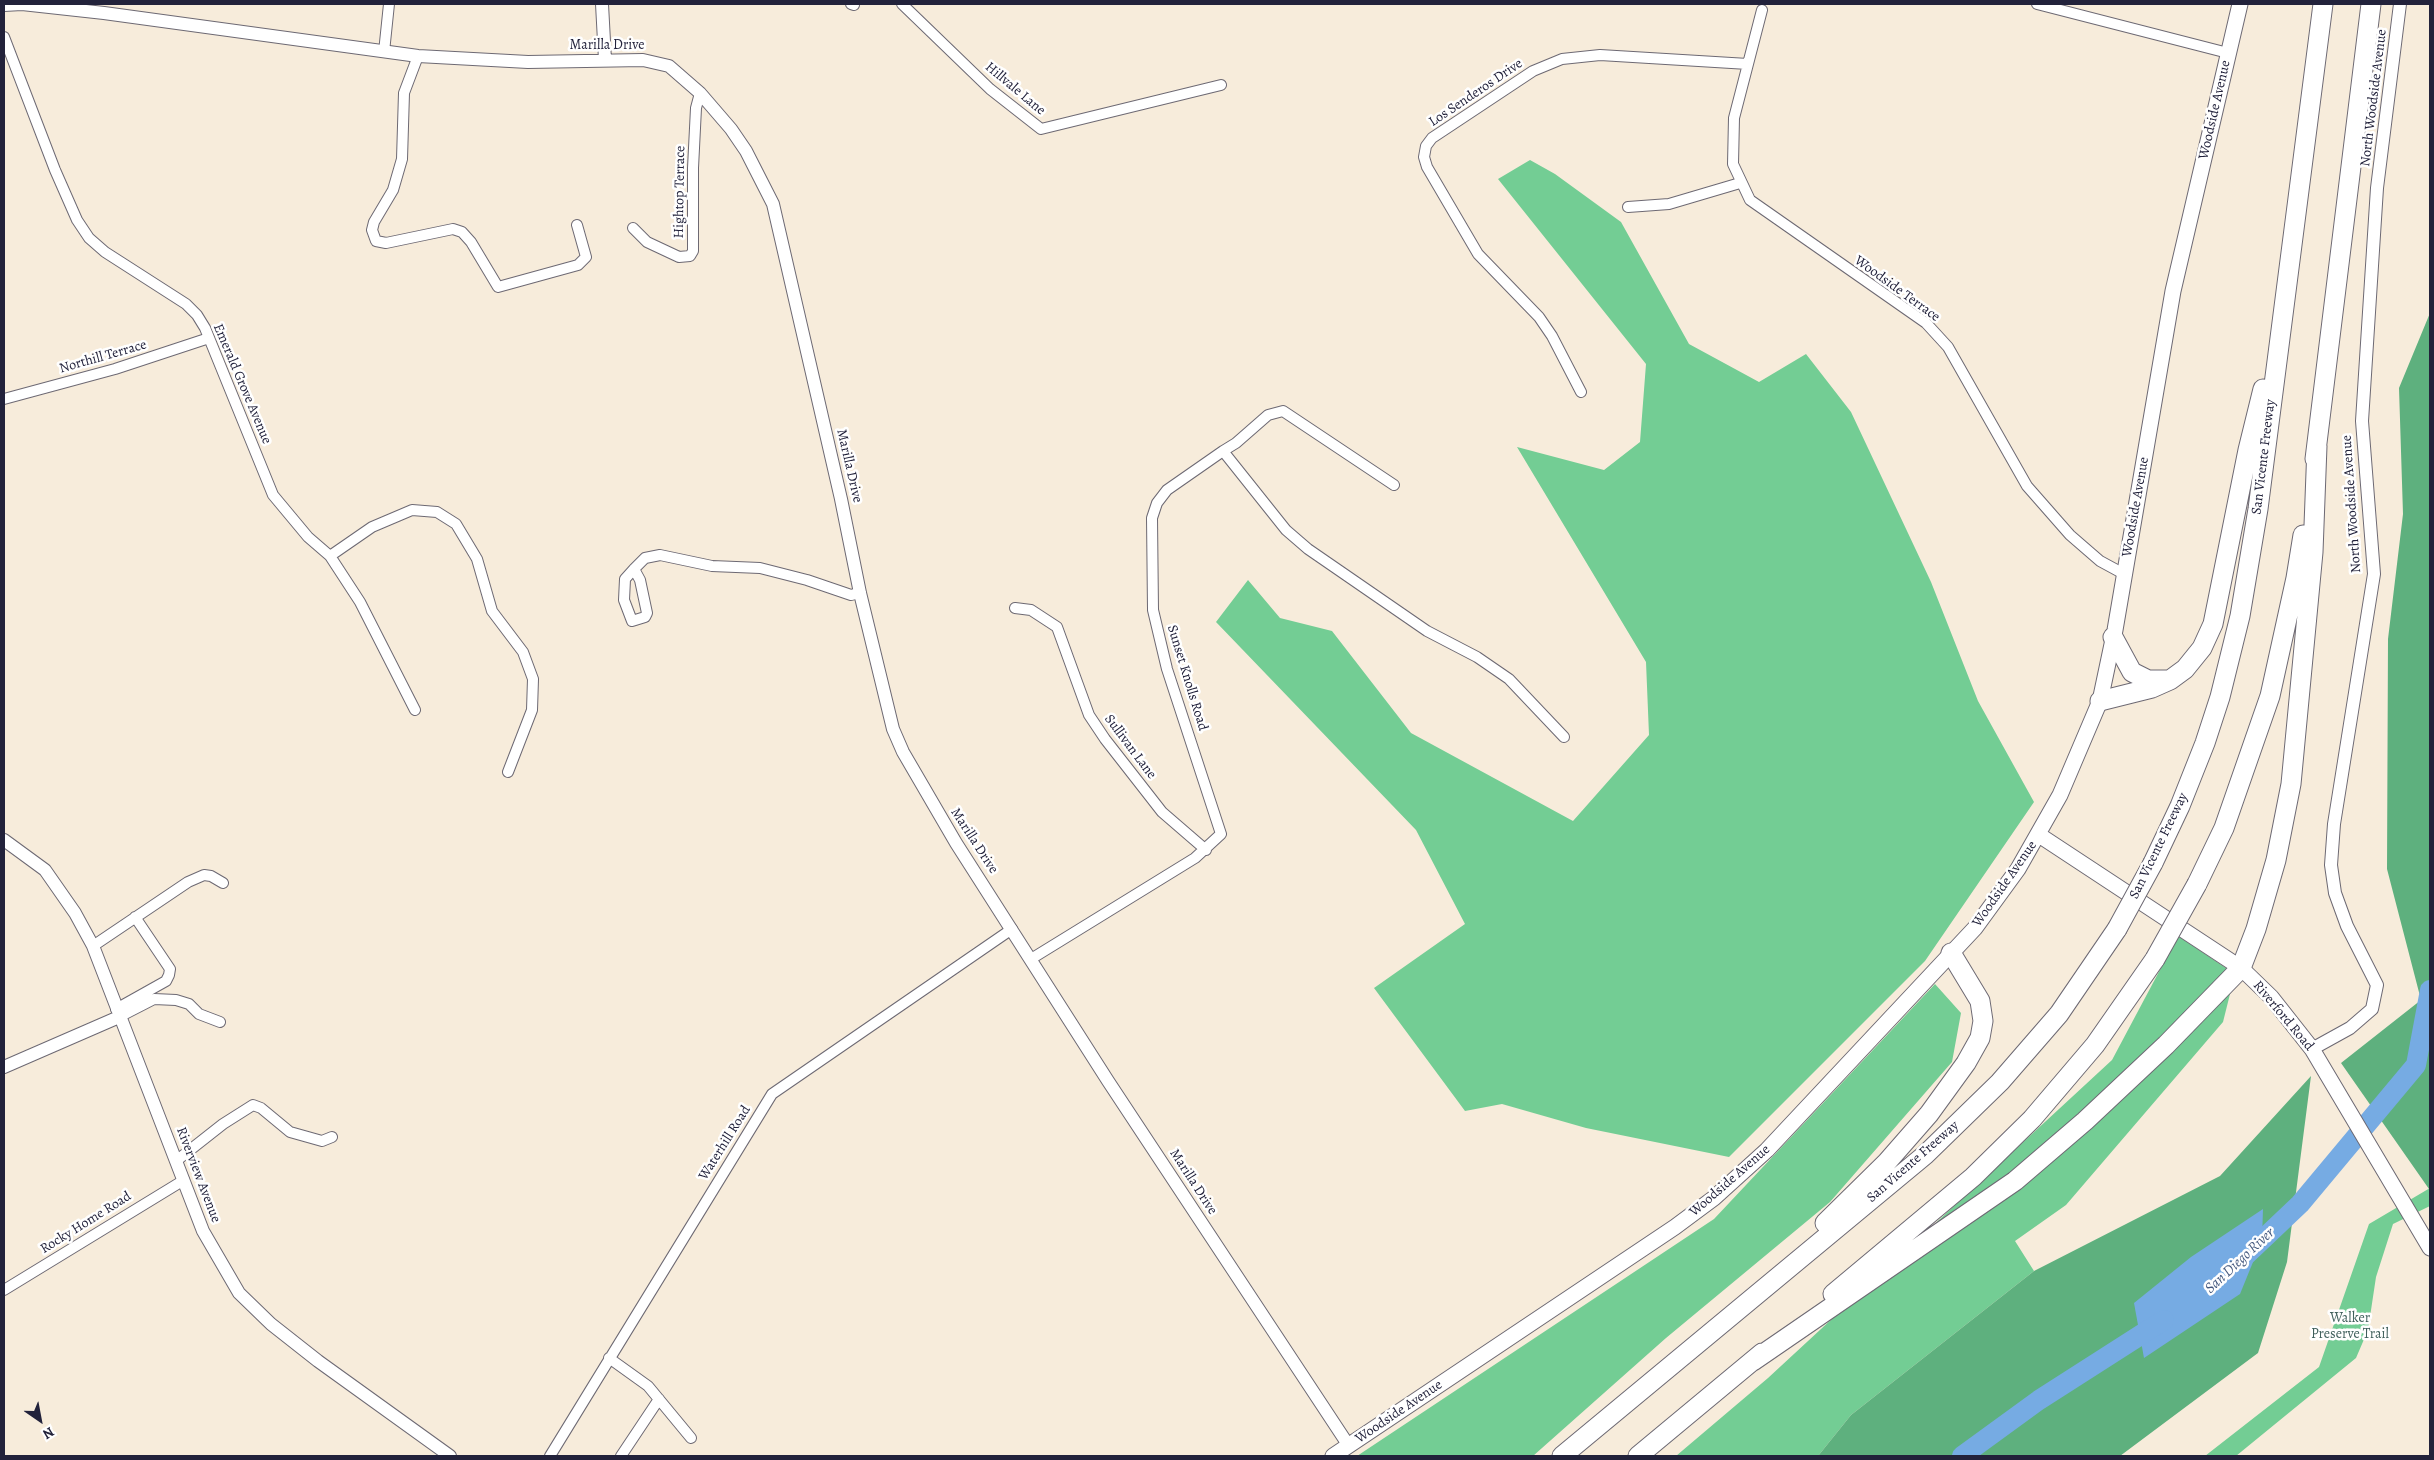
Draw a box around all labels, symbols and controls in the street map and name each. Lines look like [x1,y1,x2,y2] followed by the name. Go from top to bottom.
[2357,28,2391,168] street label: North Woodside Avenue
[569,38,645,54] street label: Marilla Drive
[1426,55,1526,131] street label: Los Senderos Drive
[981,59,1049,119] street label: Hillvale Lane
[2195,59,2235,161] street label: Woodside Avenue
[671,145,689,239] street label: Hightop Terrace
[1851,252,1943,326] street label: Woodside Terrace
[209,321,275,447] street label: Emerald Grove Avenue
[57,337,149,377] street label: Northill Terrace
[2249,398,2279,516] street label: San Vicente Freeway
[832,428,866,504] street label: Marilla Drive
[2339,434,2365,574] street label: North Woodside Avenue
[2119,456,2153,558] street label: Woodside Avenue
[1163,623,1211,733] street label: Sunset Knolls Road
[1100,711,1160,783] street label: Sullivan Lane
[2126,790,2192,902] street label: San Vicente Freeway
[947,805,1001,877] street label: Marilla Drive
[1969,838,2041,930] street label: Woodside Avenue
[2249,978,2317,1054] street label: Riverford Road
[695,1103,755,1183] street label: Waterhill Road
[1864,1118,1962,1206] street label: San Vicente Freeway
[172,1125,224,1225] street label: Riverview Avenue
[1686,1141,1774,1221] street label: Woodside Avenue
[1166,1146,1220,1218] street label: Marilla Drive
[37,1188,135,1258] street label: Rocky Home Road
[2202,1224,2278,1298] water label: San Diego River
[2311,1311,2389,1344] park label: Walker Preserve Trail
[1352,1377,1446,1447] street label: Woodside Avenue
[15,1395,65,1445] north arrow
[39,1422,58,1444] text: N

